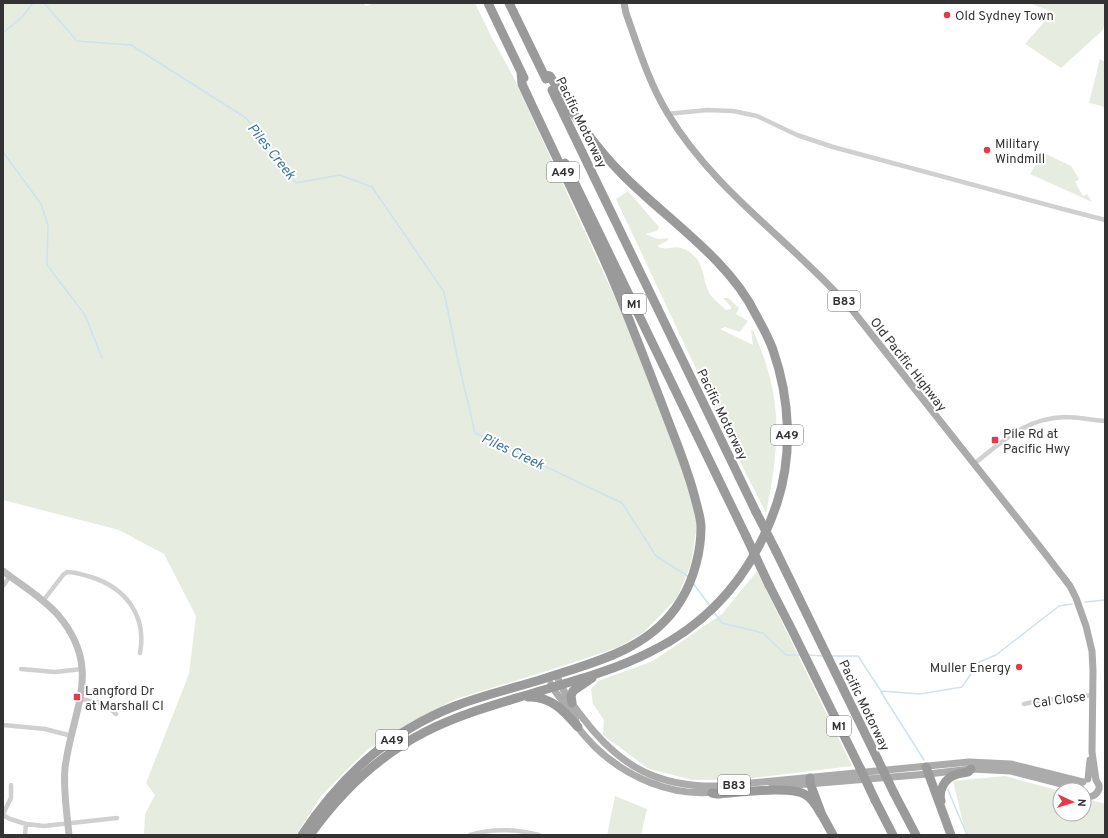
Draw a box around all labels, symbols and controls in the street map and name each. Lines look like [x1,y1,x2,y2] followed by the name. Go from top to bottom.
[955,9,1054,25] place label: Old Sydney Town
[942,10,952,20] marker: Old Sydney Town
[551,75,609,171] street label: Pacific Motorway
[243,120,299,184] water label: Piles Creek
[995,137,1045,168] place label: Military Windmill
[982,145,992,155] marker: Military Windmill
[547,162,579,182] road number: A49
[828,291,860,311] road number: B83
[622,294,646,314] road number: M1
[866,315,949,416] street label: Old Pacific Highway
[692,367,750,463] street label: Pacific Motorway
[771,425,803,445] road number: A49
[1003,427,1070,458] place label: Pile Rd at Pacific Hwy
[478,430,547,475] water label: Piles Creek
[990,435,1000,445] marker: Pile Rd at Pacific Hwy
[834,658,892,754] street label: Pacific Motorway
[930,661,1011,677] place label: Muller Energy
[1014,662,1024,672] marker: Muller Energy
[85,684,164,715] place label: Langford Dr at Marshall Cl
[1032,689,1087,713] street label: Cal Close
[72,692,82,702] marker: Langford Dr at Marshall Cl
[827,716,851,736] road number: M1
[376,730,408,750] road number: A49
[718,775,750,795] road number: B83
[1052,782,1092,822] north arrow
[1074,798,1088,807] text: N

